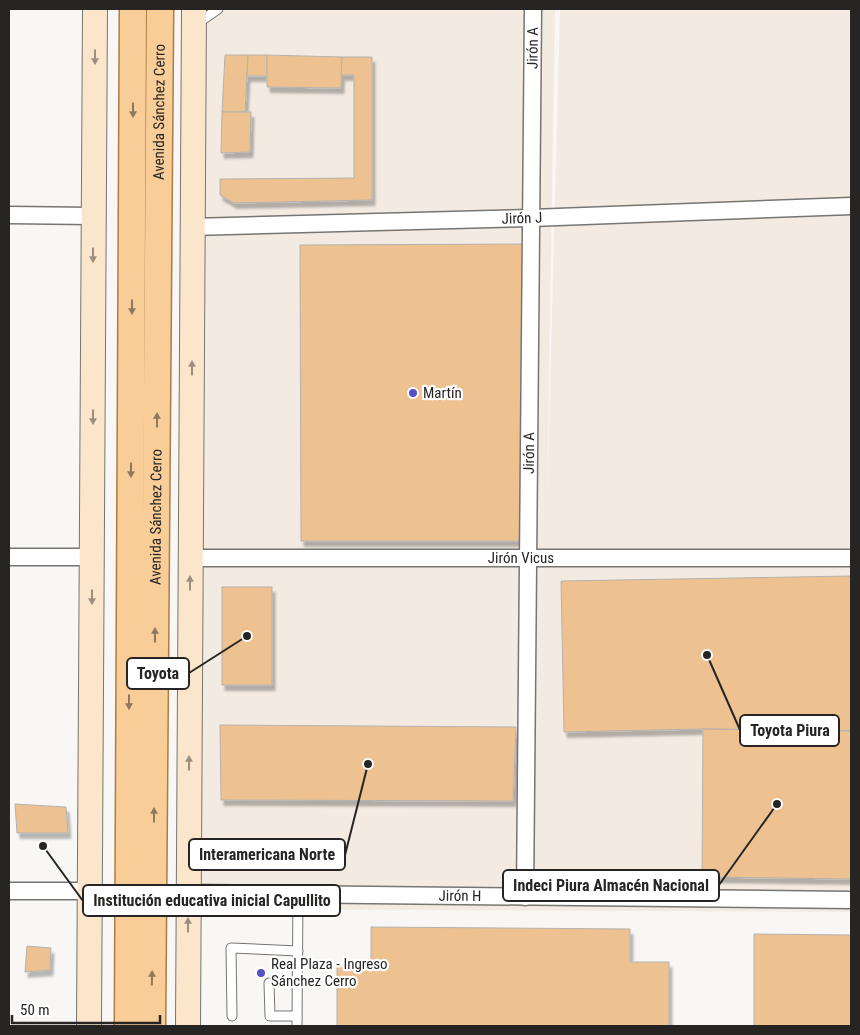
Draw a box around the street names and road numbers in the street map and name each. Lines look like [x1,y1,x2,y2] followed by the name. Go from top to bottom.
[523,27,542,69] street label: Jirón A
[150,44,169,180] street label: Avenida Sánchez Cerro
[501,209,543,228] street label: Jirón J
[520,432,538,474] street label: Jirón A
[146,449,166,585] street label: Avenida Sánchez Cerro
[488,549,554,567] street label: Jirón Vicus
[439,887,481,905] street label: Jirón H

